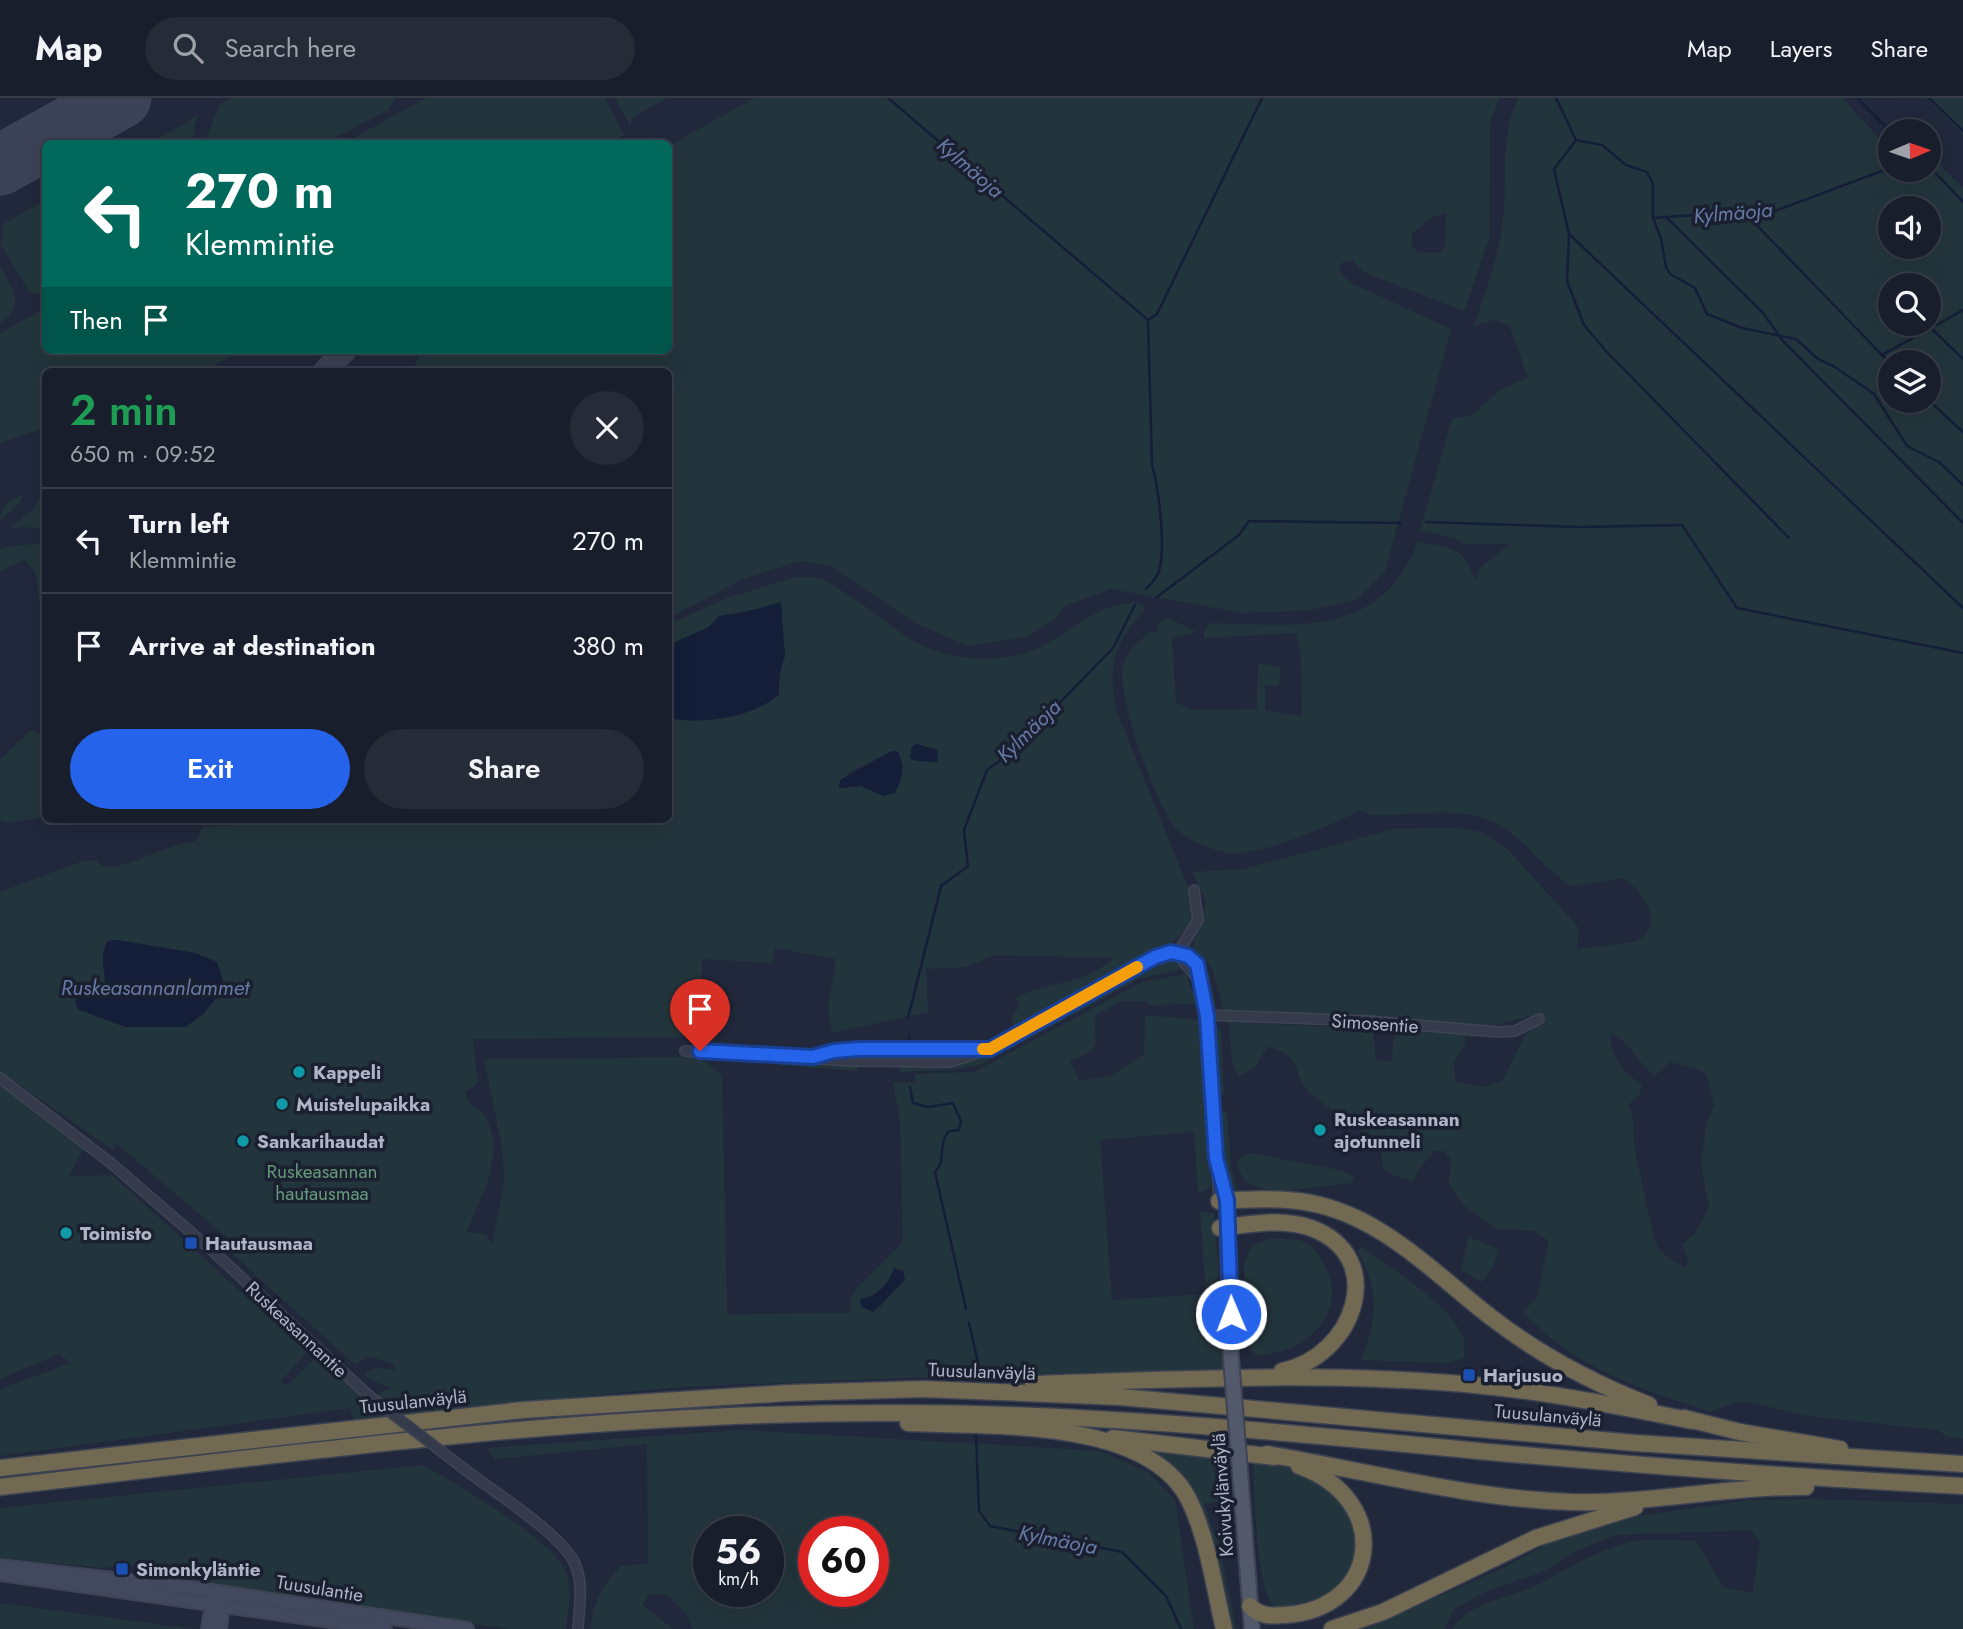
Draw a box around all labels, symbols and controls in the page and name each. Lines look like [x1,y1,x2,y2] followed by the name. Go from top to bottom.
[145,17,635,80] search box
[35,25,103,72] text: Map
[169,29,207,67] icon: search
[225,29,356,67] text: Search here
[1687,31,1732,66] text: Map
[1770,31,1832,66] text: Layers
[1870,31,1928,66] text: Share
[1878,119,1941,182] north arrow
[1878,119,1941,413] map controls
[930,131,1010,206] water label: Kylmäoja
[185,156,334,226] text: 270 m
[70,168,161,259] icon: left
[1692,195,1774,231] water label: Kylmäoja
[1878,196,1941,259] button: sound
[185,221,334,267] text: Klemmintie
[1878,273,1941,336] button: search
[70,301,123,339] text: Then
[137,301,175,339] icon: arrive
[1878,350,1941,413] button: layers
[70,380,178,441] text: 2 min
[570,391,644,465] button: close
[70,437,216,471] text: 650 m · 09:52
[129,505,229,543] text: Turn left
[70,522,108,560] icon: left
[572,522,644,560] text: 270 m
[129,543,236,577] text: Klemmintie
[70,627,108,665] icon: arrive
[129,627,376,665] text: Arrive at destination
[572,627,644,665] text: 380 m
[990,692,1068,769] water label: Kylmäoja
[70,729,350,809] button: Exit
[364,729,644,809] button: Share
[61,973,250,1003] water label: Ruskeasannanlammet
[670,979,730,1051] pin
[681,990,719,1028] icon: arrive
[1331,1007,1420,1040] street label: Simosentie
[313,1059,381,1086] place label: Kappeli
[291,1064,307,1080] marker: Kappeli
[296,1091,430,1118] place label: Muistelupaikka
[274,1096,290,1112] marker: Muistelupaikka
[1334,1106,1460,1155] place label: Ruskeasannan ajotunneli
[1312,1122,1328,1138] marker: Ruskeasannan ajotunneli
[257,1128,384,1155] place label: Sankarihaudat
[235,1133,251,1149] marker: Sankarihaudat
[266,1158,378,1207] park label: Ruskeasannan hautausmaa
[80,1220,152,1247] place label: Toimisto
[58,1225,74,1241] marker: Toimisto
[205,1230,313,1257] place label: Hautausmaa
[183,1235,199,1251] marker: Hautausmaa
[240,1275,354,1384] street label: Ruskeasannantie
[1194,1277,1268,1351] position arrow
[928,1356,1036,1387] street label: Tuusulanväylä
[1483,1362,1563,1389] place label: Harjusuo
[1461,1367,1477,1383] marker: Harjusuo
[358,1382,468,1421] street label: Tuusulanväylä
[1493,1397,1603,1434] street label: Tuusulanväylä
[1205,1432,1240,1558] street label: Koivukylänväylä
[798,1516,889,1607] speed limit sign: 60
[1016,1518,1100,1562] water label: Kylmäoja
[716,1527,762,1577] text: 56
[136,1556,261,1583] place label: Simonkyläntie
[114,1561,130,1577] marker: Simonkyläntie
[718,1566,759,1592] text: km/h
[275,1568,366,1609] street label: Tuusulantie

